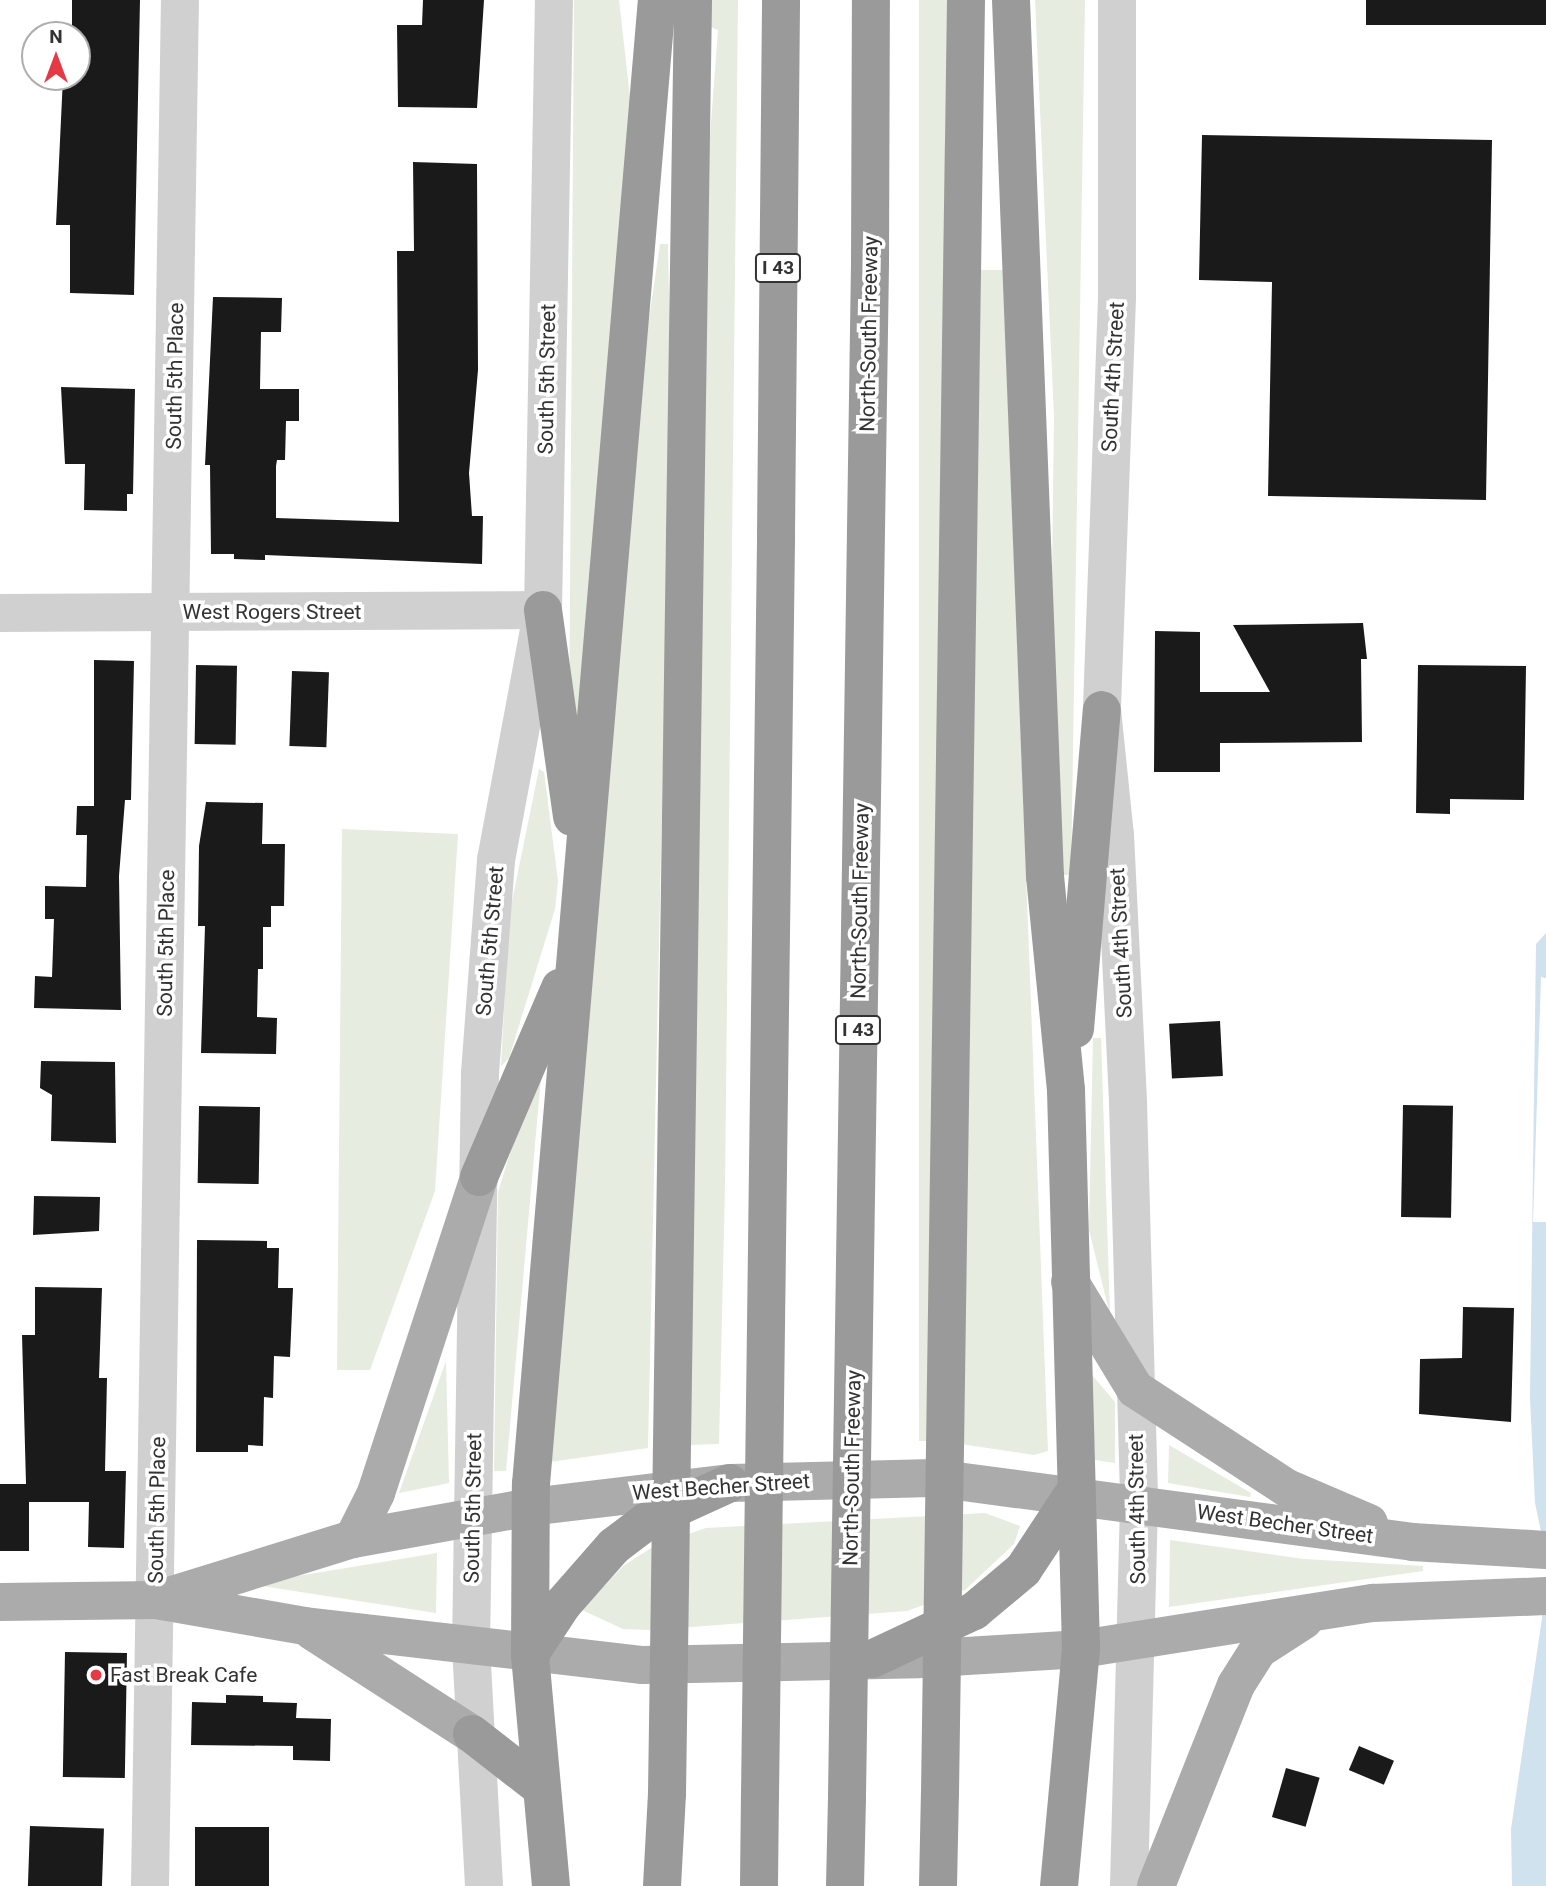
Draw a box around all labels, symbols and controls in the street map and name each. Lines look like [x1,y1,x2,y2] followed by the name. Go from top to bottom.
[21,21,91,91] north arrow
[49,25,63,48] text: N
[855,236,883,432] street label: North-South Freeway
[754,252,802,284] road number: I 43
[1096,301,1130,453] street label: South 4th Street
[161,302,189,450] street label: South 5th Place
[533,304,561,454] street label: South 5th Street
[183,599,361,625] street label: West Rogers Street
[846,803,874,999] street label: North-South Freeway
[471,865,509,1017] street label: South 5th Street
[1104,867,1138,1019] street label: South 4th Street
[152,869,180,1017] street label: South 5th Place
[834,1014,882,1046] road number: I 43
[838,1370,866,1566] street label: North-South Freeway
[459,1433,487,1583] street label: South 5th Street
[1123,1434,1151,1584] street label: South 4th Street
[143,1436,171,1584] street label: South 5th Place
[631,1468,811,1506] street label: West Becher Street
[1195,1499,1375,1549] street label: West Becher Street
[110,1662,257,1688] place label: Fast Break Cafe
[88,1667,104,1683] marker: Fast Break Cafe

